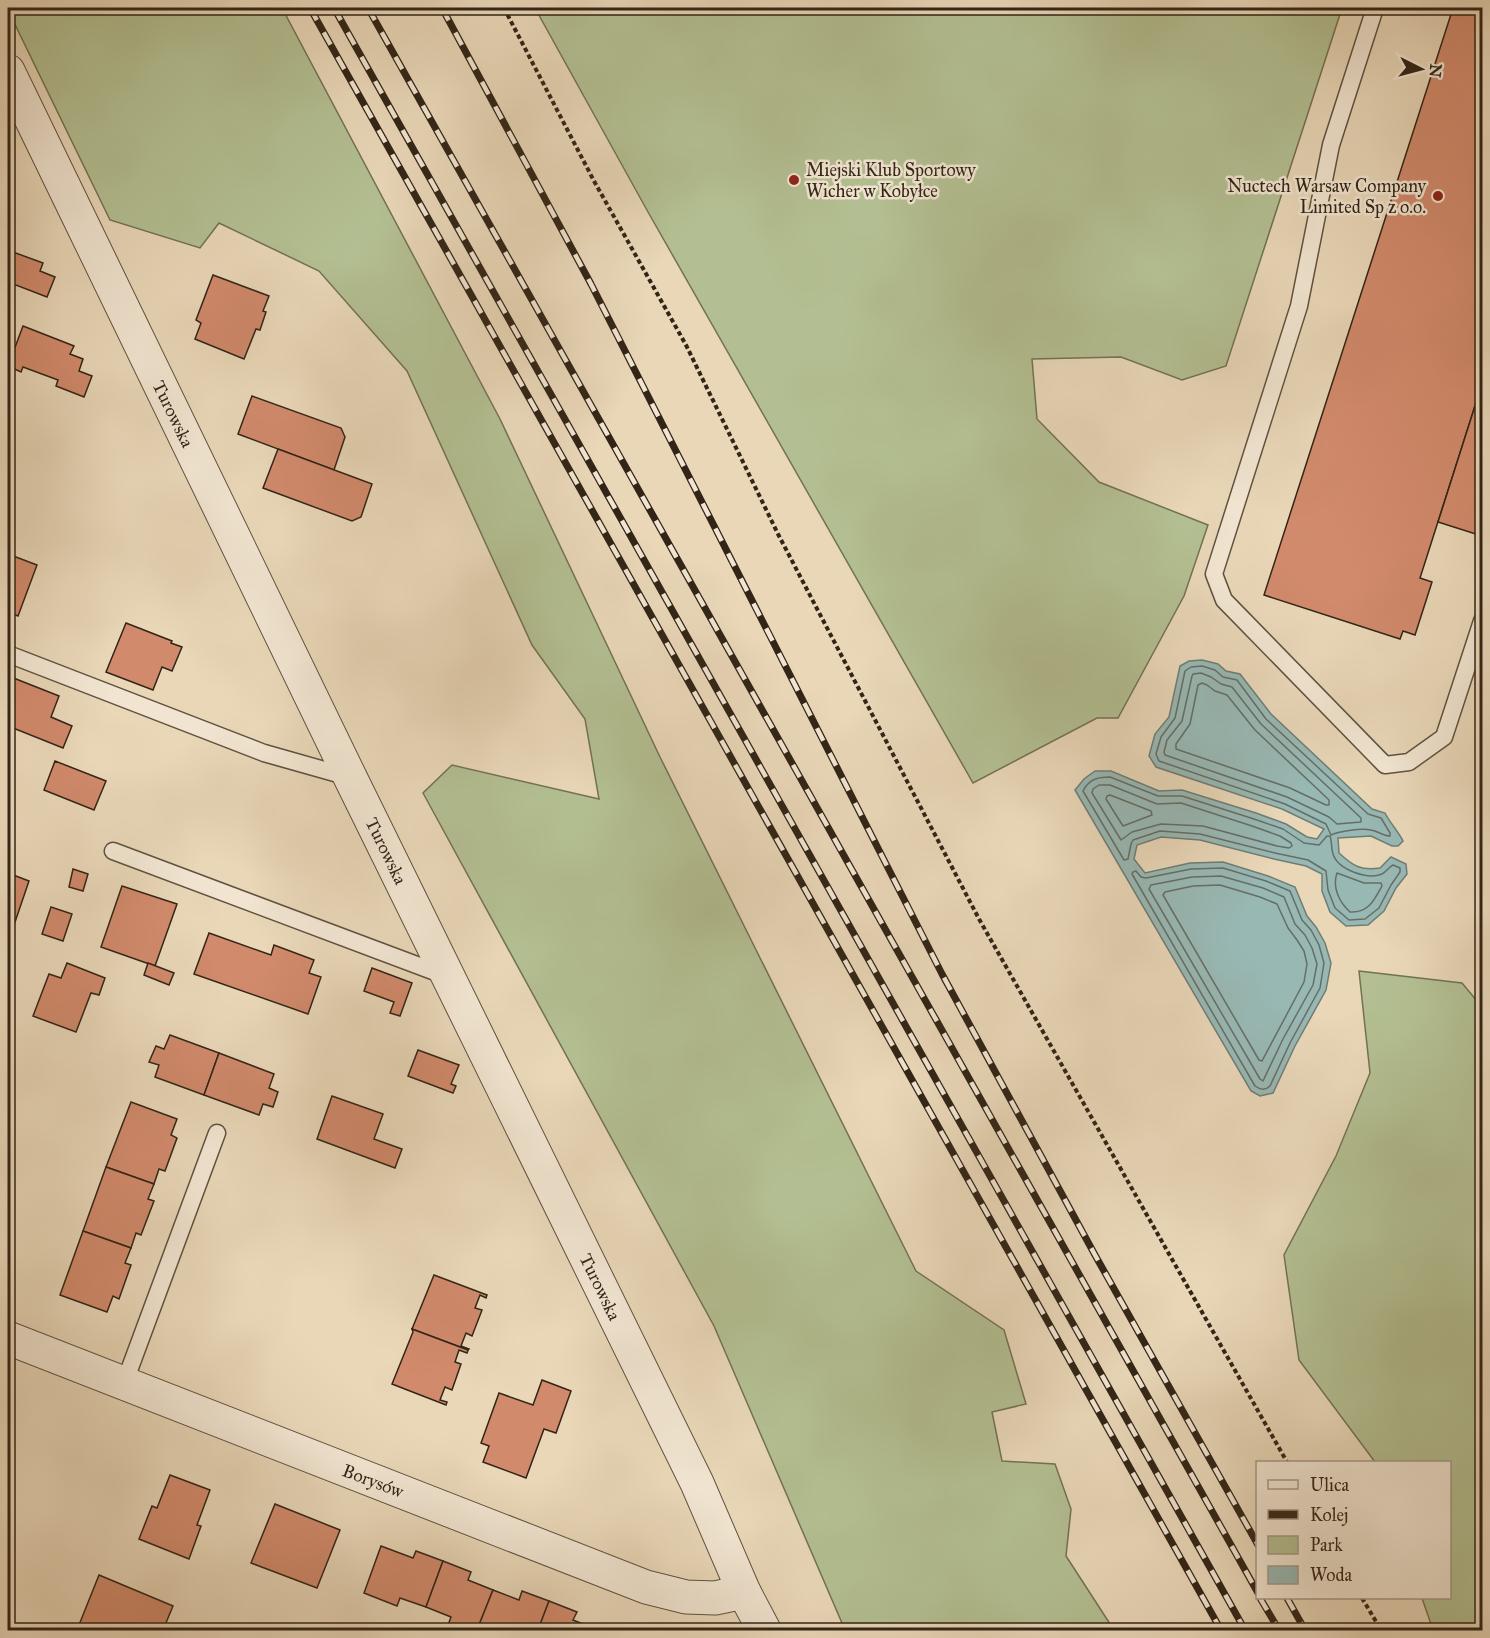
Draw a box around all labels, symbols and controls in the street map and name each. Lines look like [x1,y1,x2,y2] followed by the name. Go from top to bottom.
[1391,39,1451,99] north arrow
[1425,63,1446,79] text: N
[806,159,976,202] place label: Miejski Klub Sportowy Wicher w Kobyłce
[787,173,801,187] marker: Miejski Klub Sportowy Wicher w Kobyłce
[1227,175,1427,218] place label: Nuctech Warsaw Company Limited Sp z o.o.
[1431,189,1445,203] marker: Nuctech Warsaw Company Limited Sp z o.o.
[147,377,199,451] street label: Turowska
[360,814,412,888] street label: Turowska
[574,1250,626,1324] street label: Turowska
[339,1459,407,1503] street label: Borysów
[1256,1461,1451,1599] legend
[1310,1474,1350,1496] text: Ulica
[1310,1504,1348,1526] text: Kolej
[1310,1534,1343,1556] text: Park
[1310,1564,1353,1586] text: Woda

